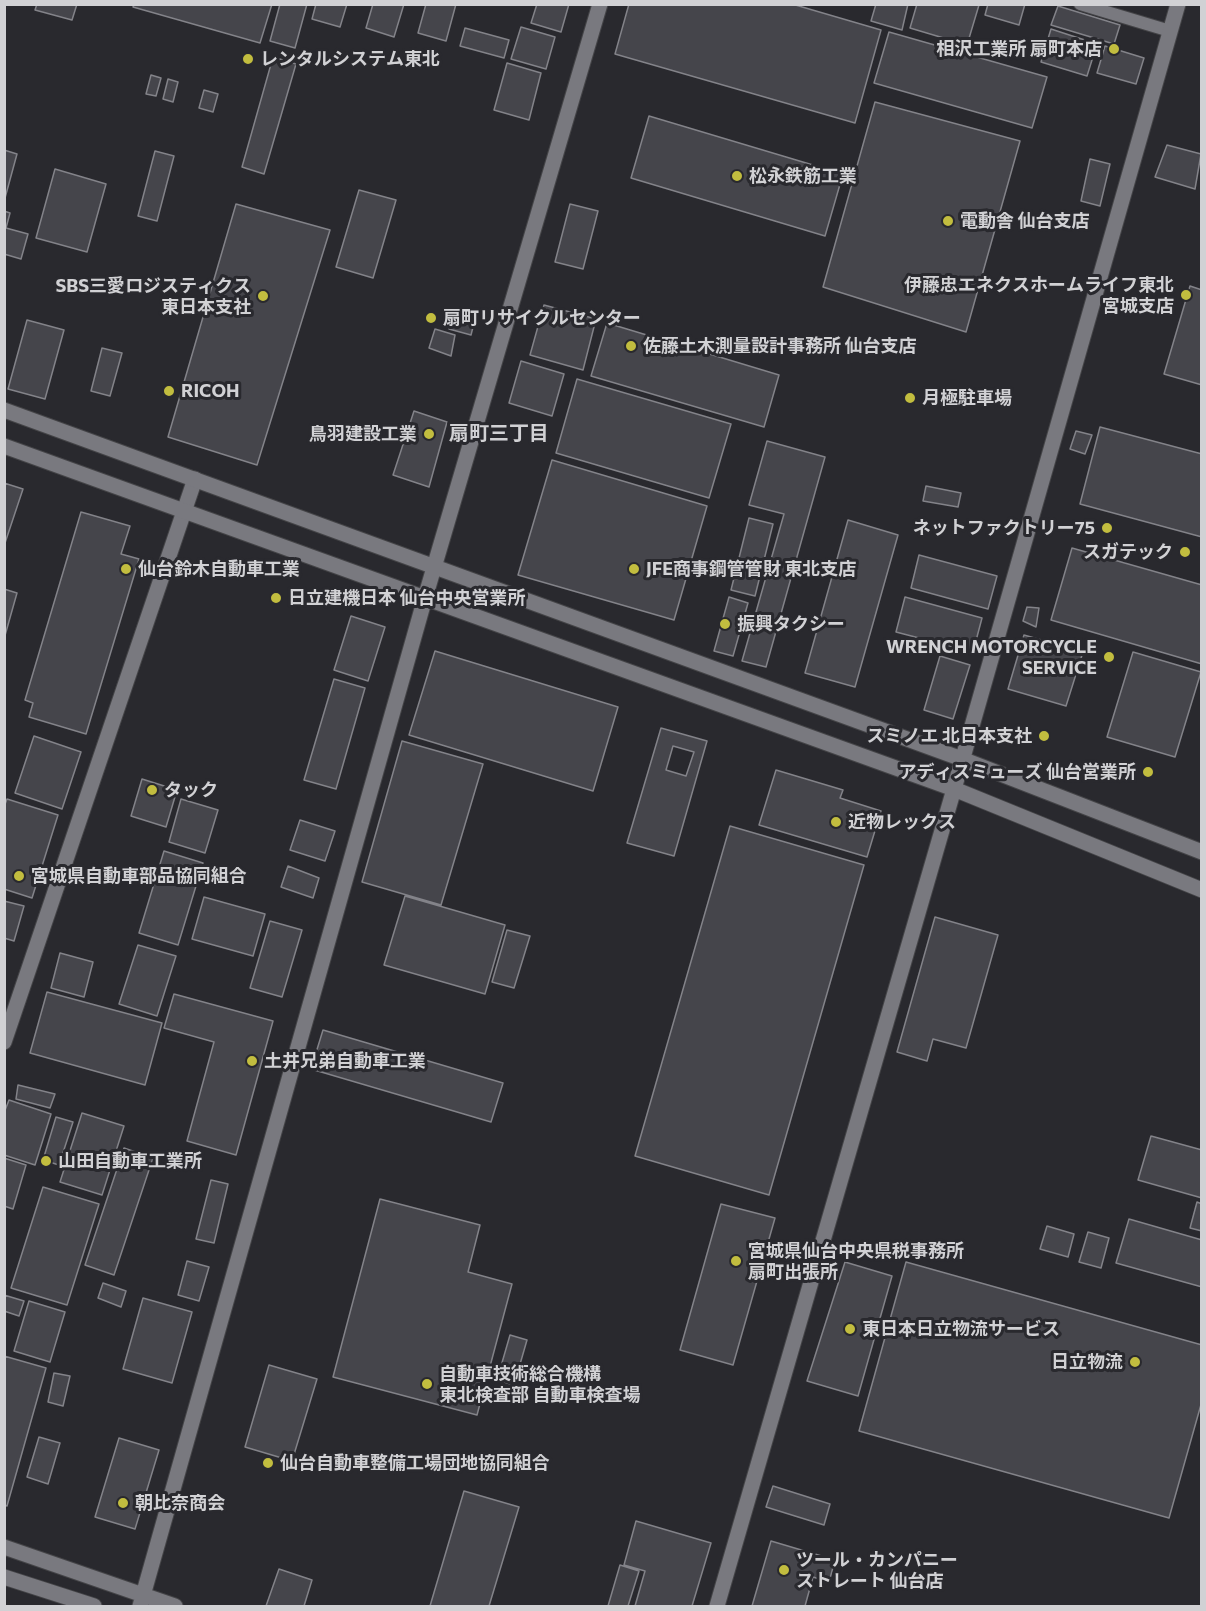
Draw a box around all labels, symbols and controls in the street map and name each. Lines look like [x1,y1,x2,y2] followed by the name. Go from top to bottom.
[937,38,1102,60] place label: 相沢工業所 扇町本店
[1107,42,1121,56] marker: 相沢工業所 扇町本店
[260,48,440,70] place label: レンタルシステム東北
[241,52,255,66] marker: レンタルシステム東北
[749,165,857,187] place label: 松永鉄筋工業
[730,169,744,183] marker: 松永鉄筋工業
[960,210,1089,232] place label: 電動舎 仙台支店
[941,214,955,228] marker: 電動舎 仙台支店
[904,274,1174,316] place label: 伊藤忠エネクスホームライフ東北 宮城支店
[55,275,251,318] place label: SBS三愛ロジスティクス 東日本支社
[1179,288,1193,302] marker: 伊藤忠エネクスホームライフ東北 宮城支店
[256,289,270,303] marker: SBS三愛ロジスティクス 東日本支社
[443,307,641,329] place label: 扇町リサイクルセンター
[424,311,438,325] marker: 扇町リサイクルセンター
[643,335,916,357] place label: 佐藤土木測量設計事務所 仙台支店
[624,339,638,353] marker: 佐藤土木測量設計事務所 仙台支店
[181,380,240,402] place label: RICOH
[162,384,176,398] marker: RICOH
[922,387,1012,409] place label: 月極駐車場
[903,391,917,405] marker: 月極駐車場
[449,421,549,445] district label: 扇町三丁目
[309,423,417,445] place label: 鳥羽建設工業
[422,427,436,441] marker: 鳥羽建設工業
[913,517,1095,539] place label: ネットファクトリー75
[1100,521,1114,535] marker: ネットファクトリー75
[1083,541,1173,563] place label: スガテック
[1178,545,1192,559] marker: スガテック
[138,558,300,580] place label: 仙台鈴木自動車工業
[646,558,856,580] place label: JFE商事鋼管管財 東北支店
[119,562,133,576] marker: 仙台鈴木自動車工業
[627,562,641,576] marker: JFE商事鋼管管財 東北支店
[288,587,525,609] place label: 日立建機日本 仙台中央営業所
[269,591,283,605] marker: 日立建機日本 仙台中央営業所
[737,613,845,635] place label: 振興タクシー
[718,617,732,631] marker: 振興タクシー
[886,636,1097,678] place label: WRENCH MOTORCYCLE SERVICE
[1102,650,1116,664] marker: WRENCH MOTORCYCLE SERVICE
[867,725,1032,747] place label: スミノエ 北日本支社
[1037,729,1051,743] marker: スミノエ 北日本支社
[899,761,1136,783] place label: アディスミューズ 仙台営業所
[1141,765,1155,779] marker: アディスミューズ 仙台営業所
[164,779,218,801] place label: タック
[145,783,159,797] marker: タック
[848,811,956,833] place label: 近物レックス
[829,815,843,829] marker: 近物レックス
[31,865,247,887] place label: 宮城県自動車部品協同組合
[12,869,26,883] marker: 宮城県自動車部品協同組合
[264,1050,426,1072] place label: 土井兄弟自動車工業
[245,1054,259,1068] marker: 土井兄弟自動車工業
[58,1150,202,1172] place label: 山田自動車工業所
[39,1154,53,1168] marker: 山田自動車工業所
[748,1240,964,1282] place label: 宮城県仙台中央県税事務所 扇町出張所
[729,1254,743,1268] marker: 宮城県仙台中央県税事務所 扇町出張所
[862,1318,1060,1340] place label: 東日本日立物流サービス
[843,1322,857,1336] marker: 東日本日立物流サービス
[1051,1351,1123,1373] place label: 日立物流
[1128,1355,1142,1369] marker: 日立物流
[439,1363,640,1406] place label: 自動車技術総合機構 東北検査部 自動車検査場
[420,1377,434,1391] marker: 自動車技術総合機構 東北検査部 自動車検査場
[280,1452,550,1474] place label: 仙台自動車整備工場団地協同組合
[261,1456,275,1470] marker: 仙台自動車整備工場団地協同組合
[135,1492,225,1514] place label: 朝比奈商会
[116,1496,130,1510] marker: 朝比奈商会
[796,1549,958,1592] place label: ツール・カンパニー ストレート 仙台店
[777,1563,791,1577] marker: ツール・カンパニー ストレート 仙台店

